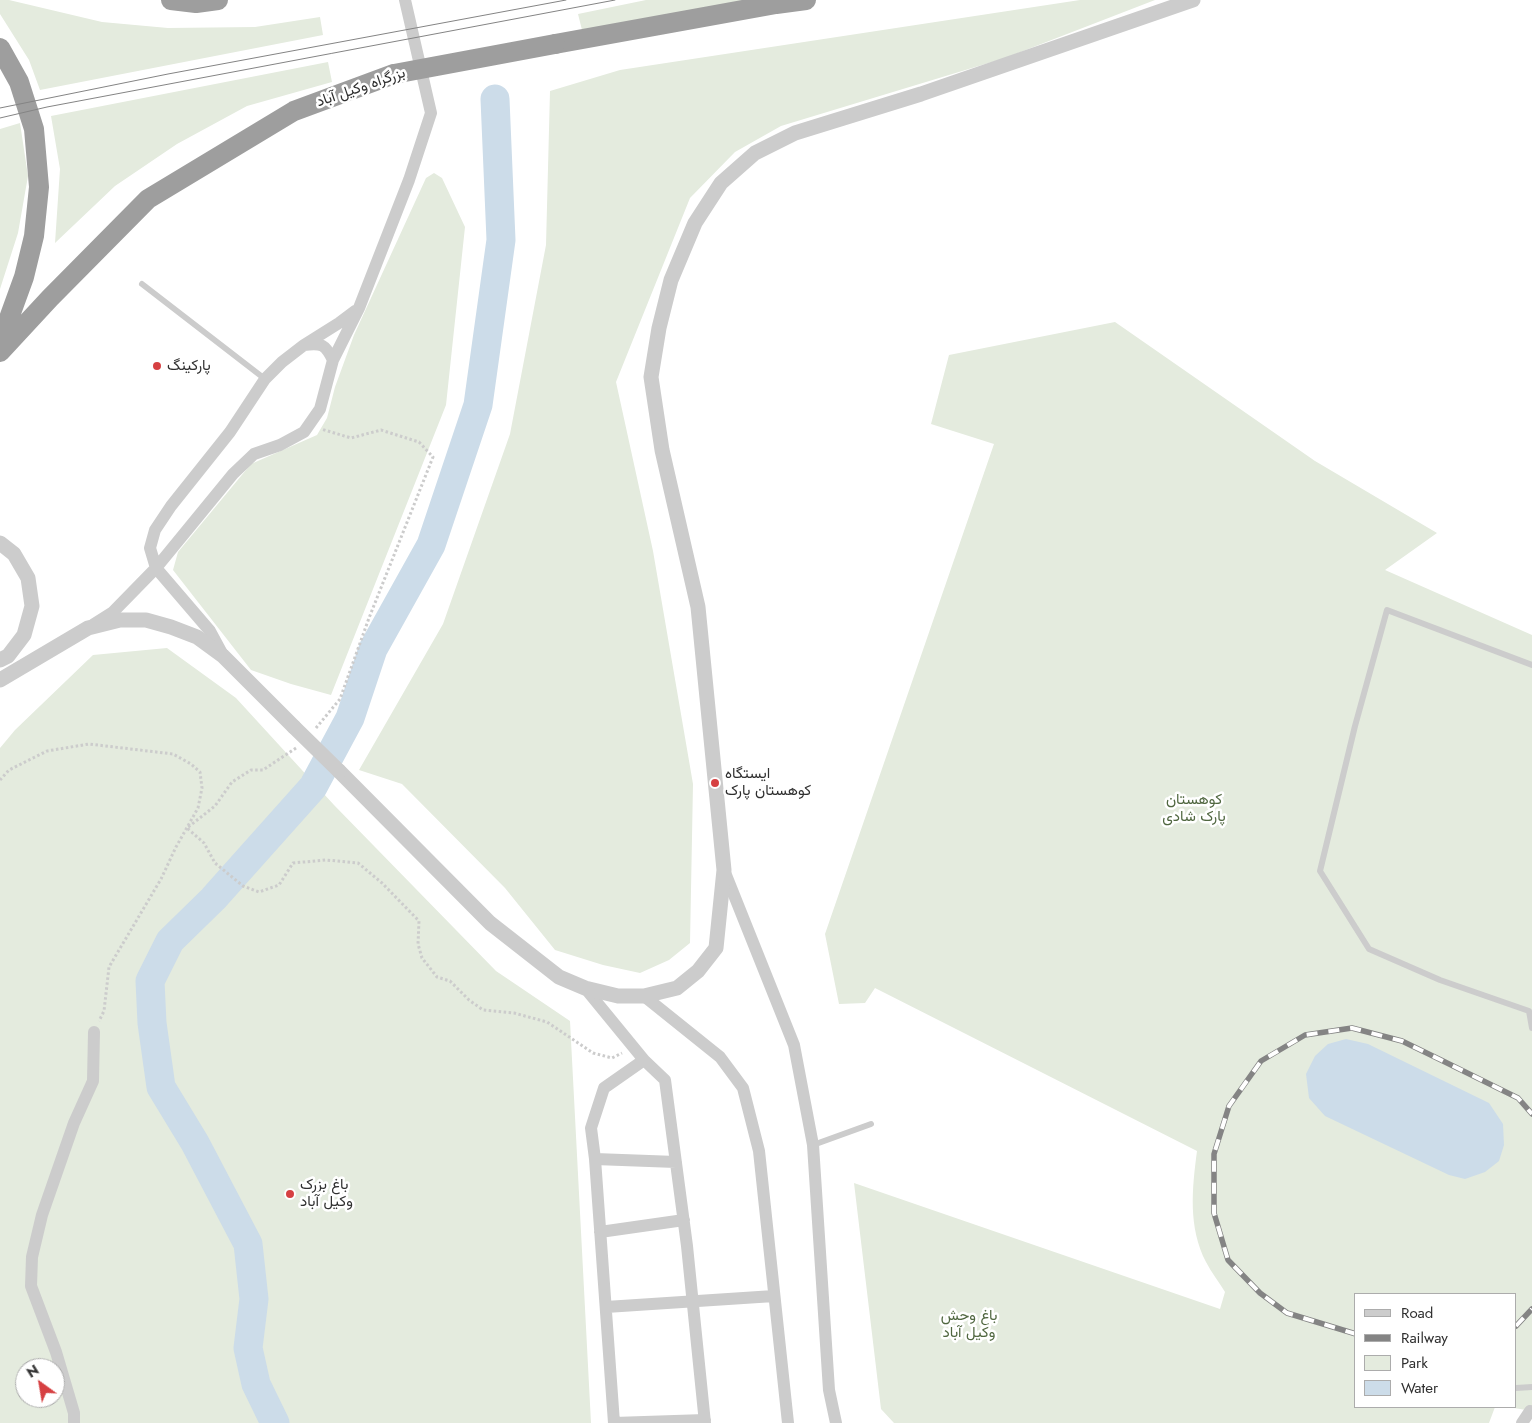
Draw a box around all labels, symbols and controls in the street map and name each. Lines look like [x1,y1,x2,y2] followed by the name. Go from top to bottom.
[314,64,408,112] street label: بزرگراه وکیل آباد
[167,357,211,375] place label: پارکینگ
[151,360,163,372] marker: پارکینگ
[725,765,811,800] place label: ایستگاه کوهستان پارک
[709,777,721,789] marker: ایستگاه کوهستان پارک
[1162,791,1226,826] park label: کوهستان پارک شادی
[300,1176,353,1211] place label: باغ بزرک وکیل آباد
[284,1188,296,1200] marker: باغ بزرک وکیل آباد
[1354,1293,1517,1408] legend
[1401,1302,1433,1324] text: Road
[941,1307,997,1342] park label: باغ وحش وکیل آباد
[1401,1327,1448,1349] text: Railway
[1401,1352,1428,1374] text: Park
[15,1358,65,1408] north arrow
[23,1360,43,1383] text: N
[1401,1377,1438,1399] text: Water

